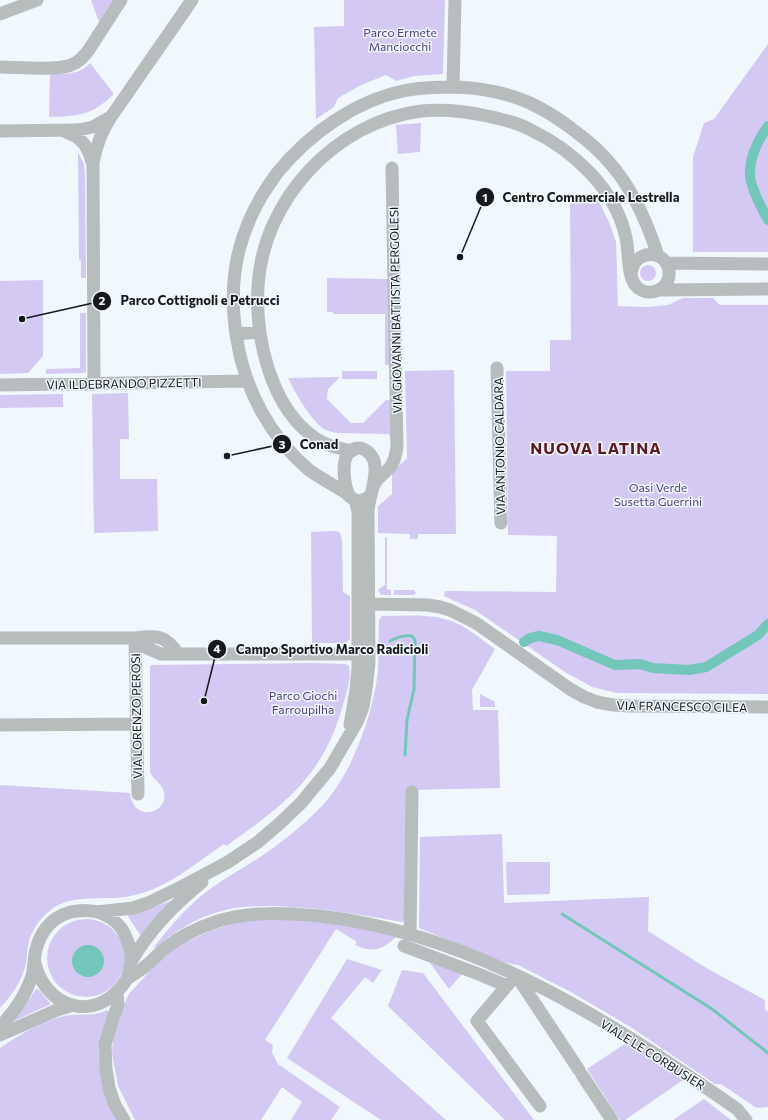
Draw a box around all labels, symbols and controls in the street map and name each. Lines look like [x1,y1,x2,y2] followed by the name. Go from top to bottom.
[363,25,437,53] park label: Parco Ermete Manciocchi
[475,185,688,210] callout: Centro Commerciale Lestrella
[502,189,680,205] text: Centro Commerciale Lestrella
[482,190,488,204] text: 1
[386,207,404,413] street label: VIA GIOVANNI BATTISTA PERGOLESI
[92,288,287,313] callout: Parco Cottignoli e Petrucci
[120,292,280,308] text: Parco Cottignoli e Petrucci
[99,293,106,307] text: 2
[46,375,202,391] street label: VIA ILDEBRANDO PIZZETTI
[491,377,507,515] street label: VIA ANTONIO CALDARA
[272,432,346,457] callout: Conad
[300,436,338,452] text: Conad
[279,437,286,451] text: 3
[530,438,662,457] district label: NUOVA LATINA
[614,480,702,508] park label: Oasi Verde Susetta Guerrini
[207,637,436,662] callout: Campo Sportivo Marco Radicioli
[213,641,221,655] text: 4
[236,641,428,657] text: Campo Sportivo Marco Radicioli
[128,653,144,779] street label: VIA LORENZO PEROSI
[269,688,337,716] park label: Parco Giochi Farroupilha
[616,698,748,714] street label: VIA FRANCESCO CILEA
[598,1016,708,1092] street label: VIALE LE CORBUSIER

